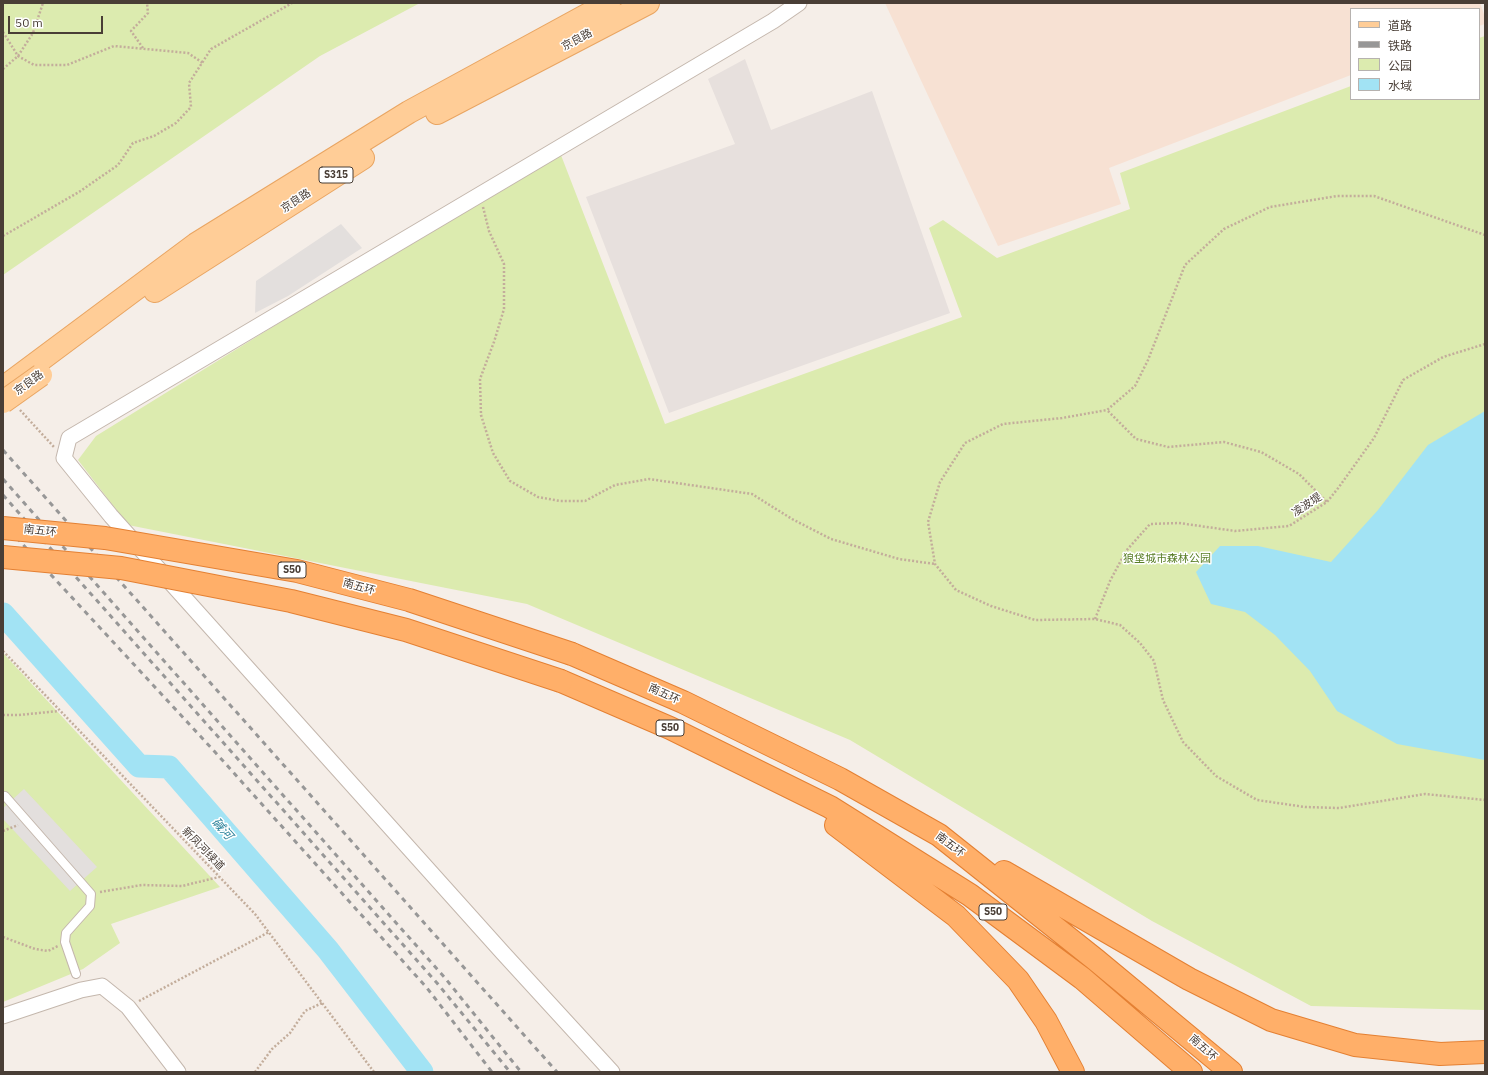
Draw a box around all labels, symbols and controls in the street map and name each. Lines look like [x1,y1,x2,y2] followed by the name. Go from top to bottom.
[10,8,105,34] scale bar
[1350,8,1480,100] legend
[15,15,43,30] text: 50 m
[1388,18,1412,33] text: 道路
[559,26,595,54] street label: 京良路
[1388,38,1412,53] text: 铁路
[1388,58,1412,73] text: 公园
[1388,78,1412,93] text: 水域
[319,167,353,183] road number: S315
[279,186,313,216] street label: 京良路
[12,368,46,398] street label: 京良路
[1290,490,1324,520] street label: 凌波堤
[23,523,57,539] street label: 南五环
[1123,552,1211,566] park label: 狼垡城市森林公园
[278,562,306,578] road number: S50
[341,576,377,598] street label: 南五环
[646,681,682,707] street label: 南五环
[656,720,684,736] road number: S50
[209,815,235,843] water label: 碱河
[179,825,227,873] street label: 新凤河绿道
[933,830,967,860] street label: 南五环
[979,904,1007,920] road number: S50
[1186,1032,1220,1064] street label: 南五环

